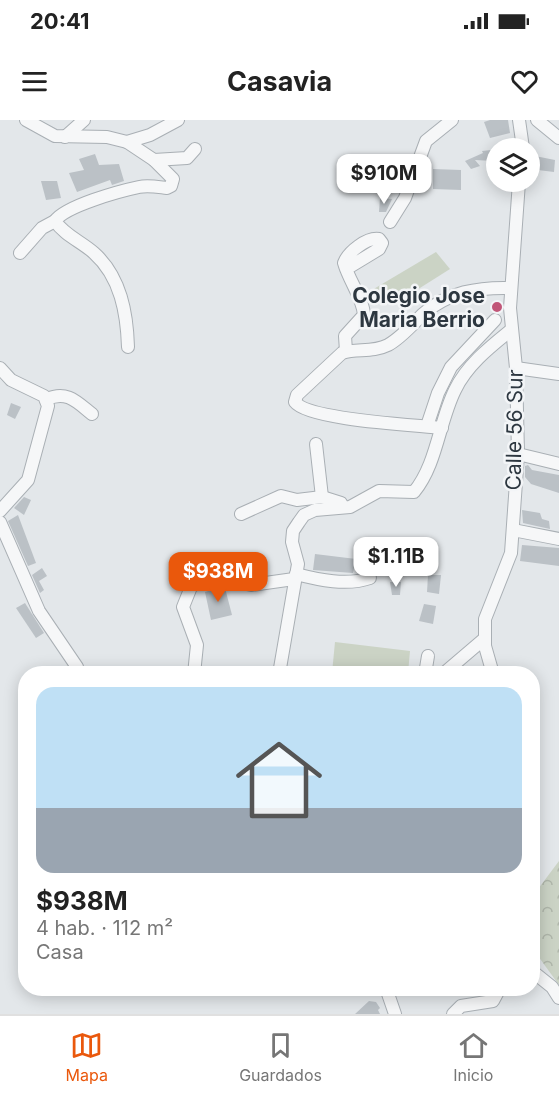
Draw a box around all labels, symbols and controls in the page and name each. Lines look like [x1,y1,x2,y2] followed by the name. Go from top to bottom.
[30,8,90,34] text: 20:41
[18,65,51,98] icon: menu
[227,65,332,98] text: Casavia
[508,65,541,98] icon: heart
[486,138,540,192] map controls
[486,138,540,192] button: layers
[342,154,426,205] pin: $910M
[351,161,417,185] text: $910M
[352,283,485,332] place label: Colegio Jose Maria Berrio
[490,300,504,314] marker: Colegio Jose Maria Berrio
[500,369,528,491] street label: Calle 56 Sur
[347,537,445,588] pin: $1.11B
[367,544,425,568] text: $1.11B
[176,552,260,603] pin: $938M
[183,559,253,583] text: $938M
[225,726,333,834] icon: home
[36,885,128,916] text: $938M
[36,916,173,940] text: 4 hab. · 112 m²
[36,940,84,964] text: Casa
[66,1029,108,1085] tab: Mapa
[239,1029,322,1085] tab: Guardados
[453,1029,493,1085] tab: Inicio

